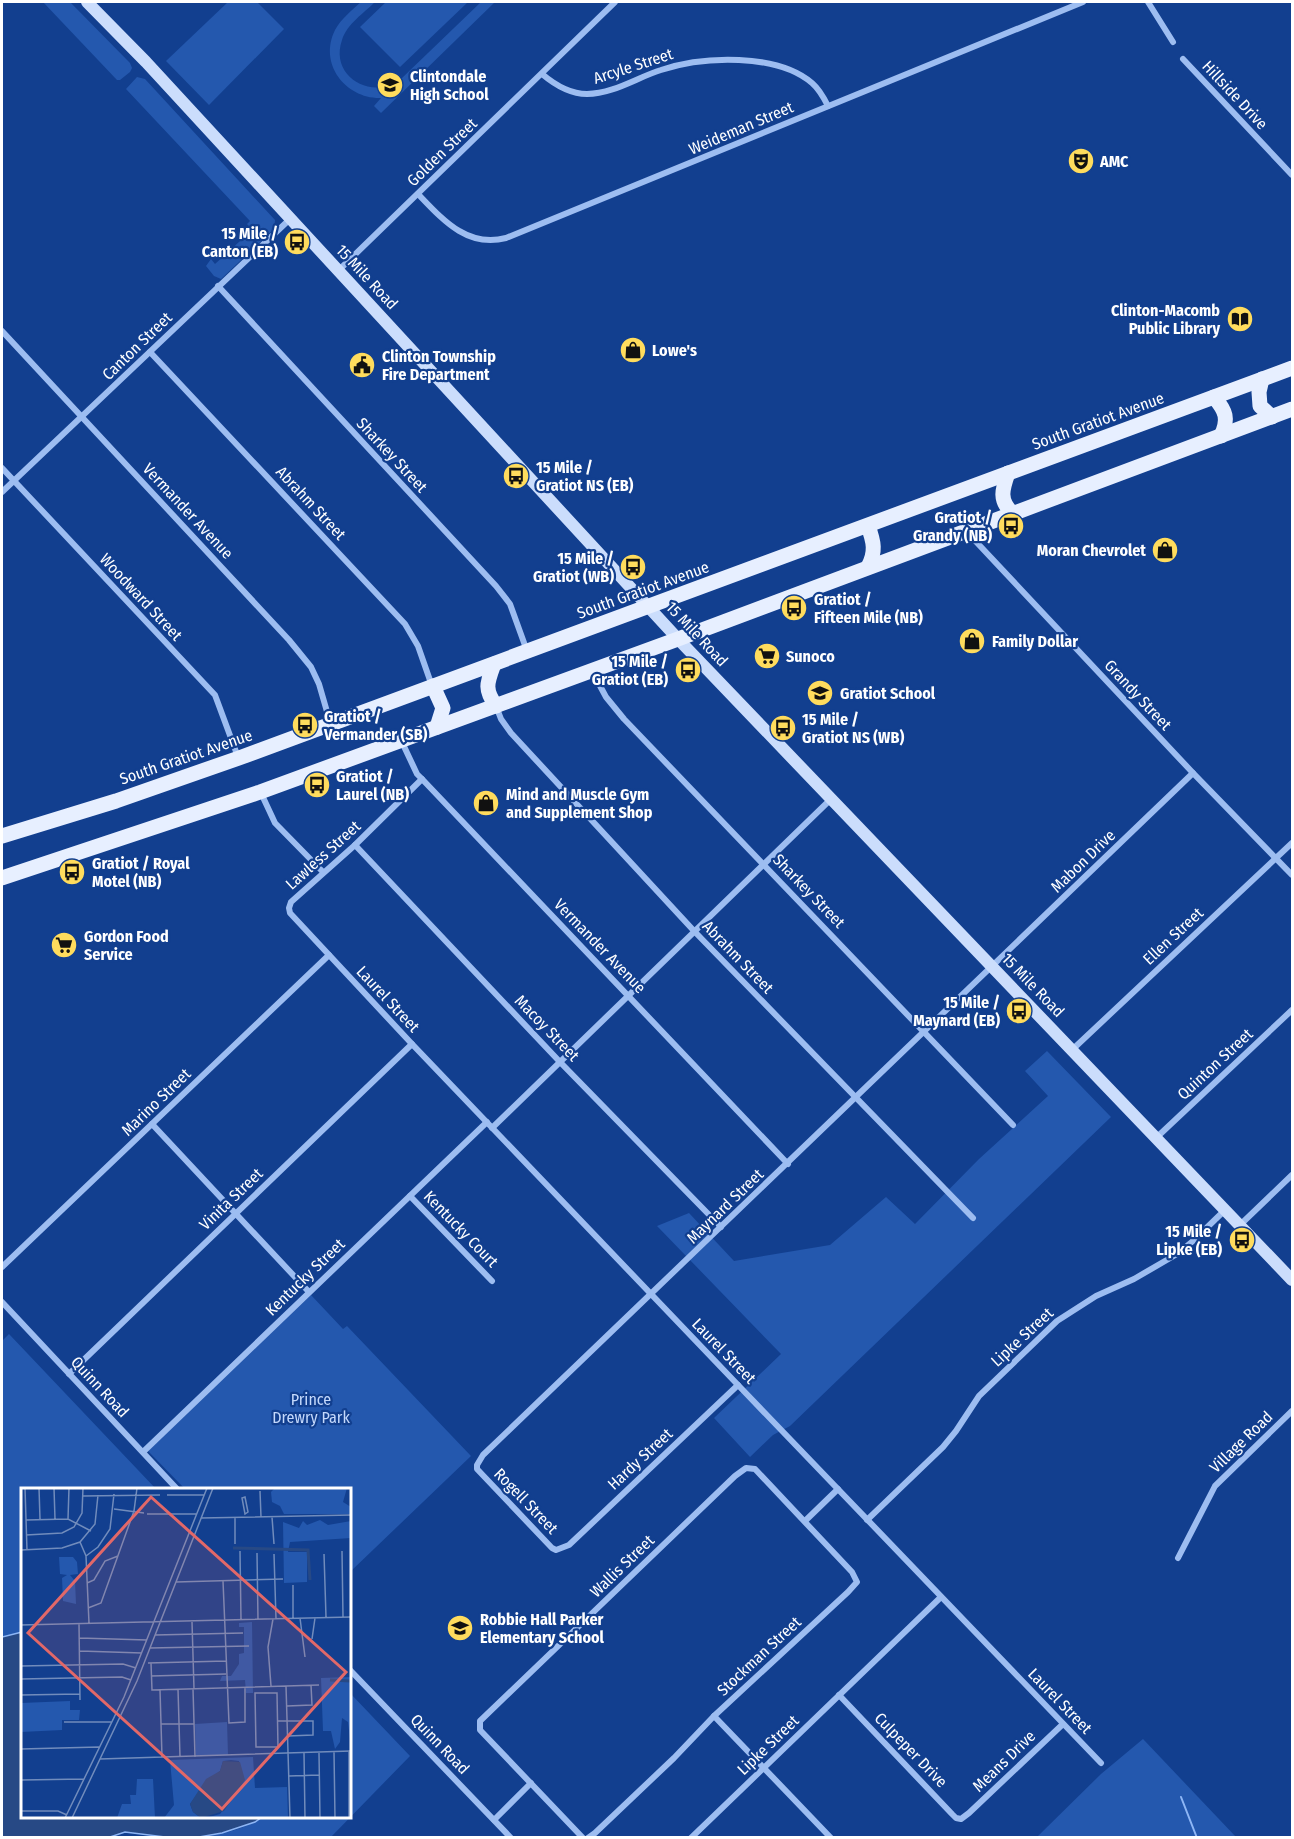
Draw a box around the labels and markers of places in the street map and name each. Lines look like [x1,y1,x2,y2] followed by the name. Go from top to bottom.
[410,67,489,104] place label: Clintondale High School
[375,70,405,100] school or university icon: Clintondale High School
[1066,146,1096,176] theatre icon: AMC
[1099,152,1129,171] place label: AMC
[202,224,278,261] place label: 15 Mile / Canton (EB)
[282,227,312,257] bus stop icon: 15 Mile / Canton (EB)
[1111,301,1220,338] place label: Clinton-Macomb Public Library
[1225,304,1255,334] library icon: Clinton-Macomb Public Library
[618,335,648,365] shop icon: Lowe's
[652,341,697,360] place label: Lowe's
[382,347,496,384] place label: Clinton Township Fire Department
[347,350,377,380] public building icon: Clinton Township Fire Department
[536,458,634,495] place label: 15 Mile / Gratiot NS (EB)
[501,461,531,491] bus stop icon: 15 Mile / Gratiot NS (EB)
[913,508,992,545] place label: Gratiot / Grandy (NB)
[996,511,1026,541] bus stop icon: Gratiot / Grandy (NB)
[1150,535,1180,565] shop icon: Moran Chevrolet
[1037,541,1146,560] place label: Moran Chevrolet
[533,549,614,586] place label: 15 Mile / Gratiot (WB)
[618,552,648,582] bus stop icon: 15 Mile / Gratiot (WB)
[814,590,923,627] place label: Gratiot / Fifteen Mile (NB)
[779,593,809,623] bus stop icon: Gratiot / Fifteen Mile (NB)
[957,626,987,656] shop icon: Family Dollar
[992,632,1078,651] place label: Family Dollar
[752,641,782,671] supermarket icon: Sunoco
[786,647,835,666] place label: Sunoco
[592,652,668,689] place label: 15 Mile / Gratiot (EB)
[673,655,703,685] bus stop icon: 15 Mile / Gratiot (EB)
[805,678,835,708] school or university icon: Gratiot School
[840,684,936,703] place label: Gratiot School
[323,707,428,744] place label: Gratiot / Vermander (SB)
[290,710,320,740] bus stop icon: Gratiot / Vermander (SB)
[802,710,904,747] place label: 15 Mile / Gratiot NS (WB)
[768,713,798,743] bus stop icon: 15 Mile / Gratiot NS (WB)
[336,767,409,804] place label: Gratiot / Laurel (NB)
[302,770,332,800] bus stop icon: Gratiot / Laurel (NB)
[506,785,653,822] place label: Mind and Muscle Gym and Supplement Shop
[471,788,501,818] shop icon: Mind and Muscle Gym and Supplement Shop
[92,854,190,891] place label: Gratiot / Royal Motel (NB)
[57,857,87,887] bus stop icon: Gratiot / Royal Motel (NB)
[84,927,169,964] place label: Gordon Food Service
[49,930,79,960] supermarket icon: Gordon Food Service
[913,993,1000,1030] place label: 15 Mile / Maynard (EB)
[1004,996,1034,1026] bus stop icon: 15 Mile / Maynard (EB)
[1156,1222,1222,1259] place label: 15 Mile / Lipke (EB)
[1227,1225,1257,1255] bus stop icon: 15 Mile / Lipke (EB)
[480,1610,605,1647] place label: Robbie Hall Parker Elementary School
[445,1613,475,1643] school or university icon: Robbie Hall Parker Elementary School

